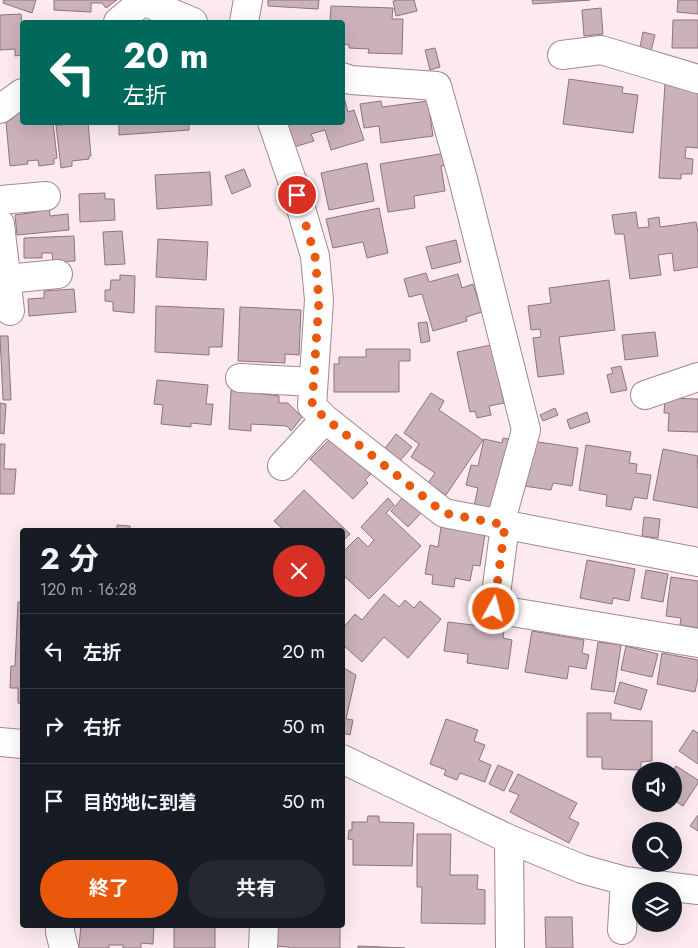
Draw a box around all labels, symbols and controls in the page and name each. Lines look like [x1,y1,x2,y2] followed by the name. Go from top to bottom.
[123,31,208,81] text: 20 m
[40,40,105,105] icon: left
[123,79,167,111] text: 左折
[276,174,318,216] pin
[283,181,311,209] icon: arrive
[40,537,99,580] text: 2 分
[273,545,325,597] button: close
[40,578,137,601] text: 120 m · 16:28
[467,582,519,634] position arrow
[40,637,68,665] icon: left
[282,638,325,665] text: 20 m
[83,639,121,666] text: 左折
[40,712,68,740] icon: right
[282,713,325,740] text: 50 m
[83,714,121,741] text: 右折
[632,762,682,932] map controls
[632,762,682,812] button: sound
[40,787,68,815] icon: arrive
[282,788,325,815] text: 50 m
[83,789,197,816] text: 目的地に到着
[632,822,682,872] button: search
[40,860,178,918] button: 終了
[188,860,325,918] button: 共有
[632,882,682,932] button: layers

